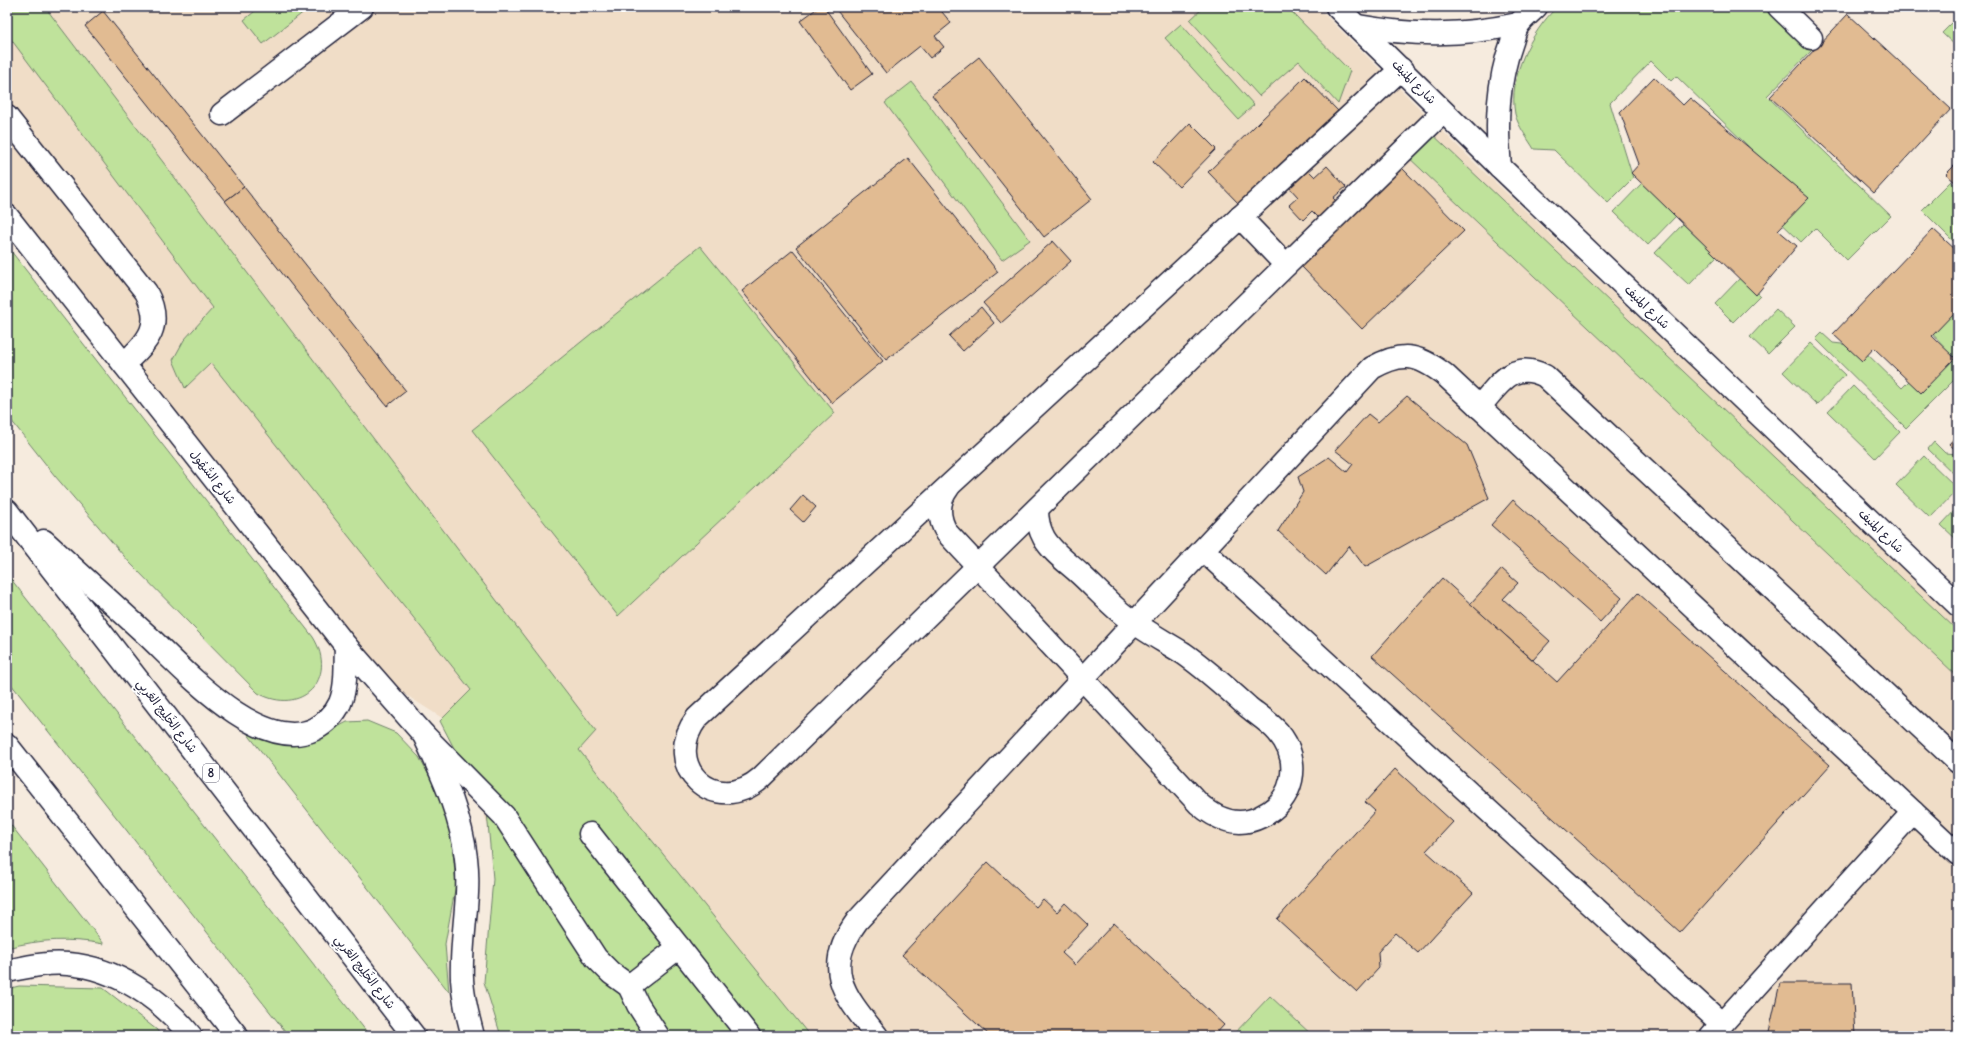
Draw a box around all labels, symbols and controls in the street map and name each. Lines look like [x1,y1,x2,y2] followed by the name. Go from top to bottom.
[1388,56,1440,108] street label: شارع المنيف
[1620,282,1673,333] street label: شارع المنيف
[186,446,239,508] street label: شارع السُّهُول
[1854,506,1907,557] street label: شارع المنيف
[131,676,201,758] street label: شارع الخَلِيج العَربِي
[203,764,219,782] road number: 8
[329,932,399,1014] street label: شارع الخَلِيج العَربِي

